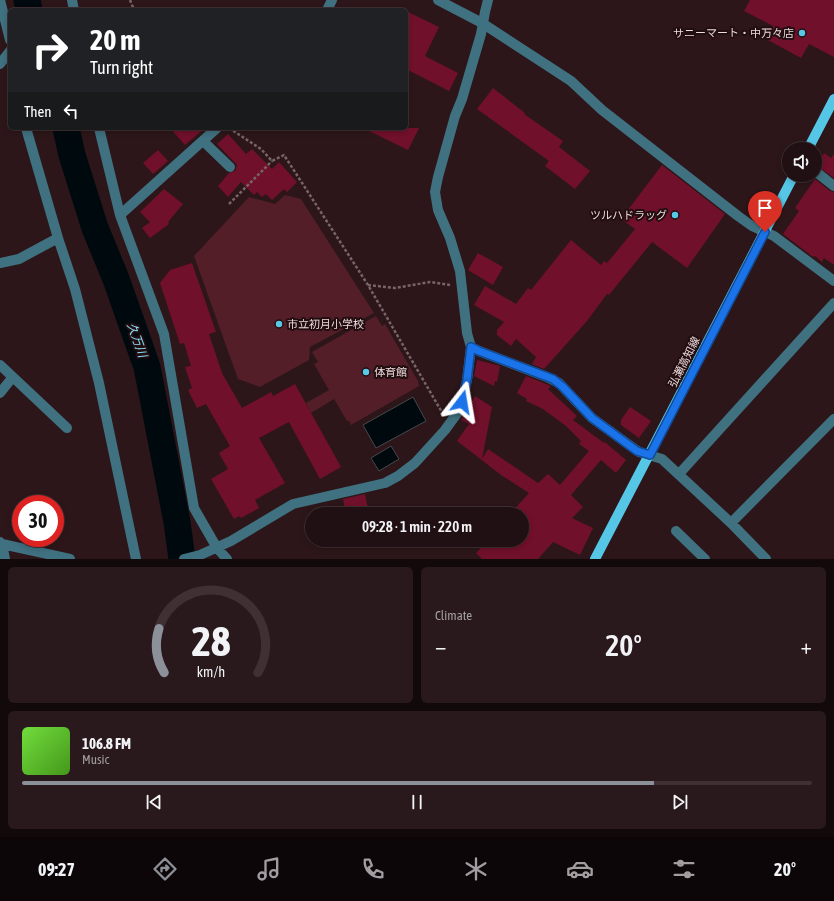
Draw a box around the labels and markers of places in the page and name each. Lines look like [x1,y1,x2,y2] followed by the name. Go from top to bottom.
[673,27,794,39] place label: サニーマート・中万々店
[797,28,807,38] marker: サニーマート・中万々店
[748,191,782,232] pin
[590,209,667,221] place label: ツルハドラッグ
[670,210,680,220] marker: ツルハドラッグ
[287,318,364,330] place label: 市立初月小学校
[274,319,284,329] marker: 市立初月小学校
[374,366,407,378] place label: 体育館
[361,367,371,377] marker: 体育館

